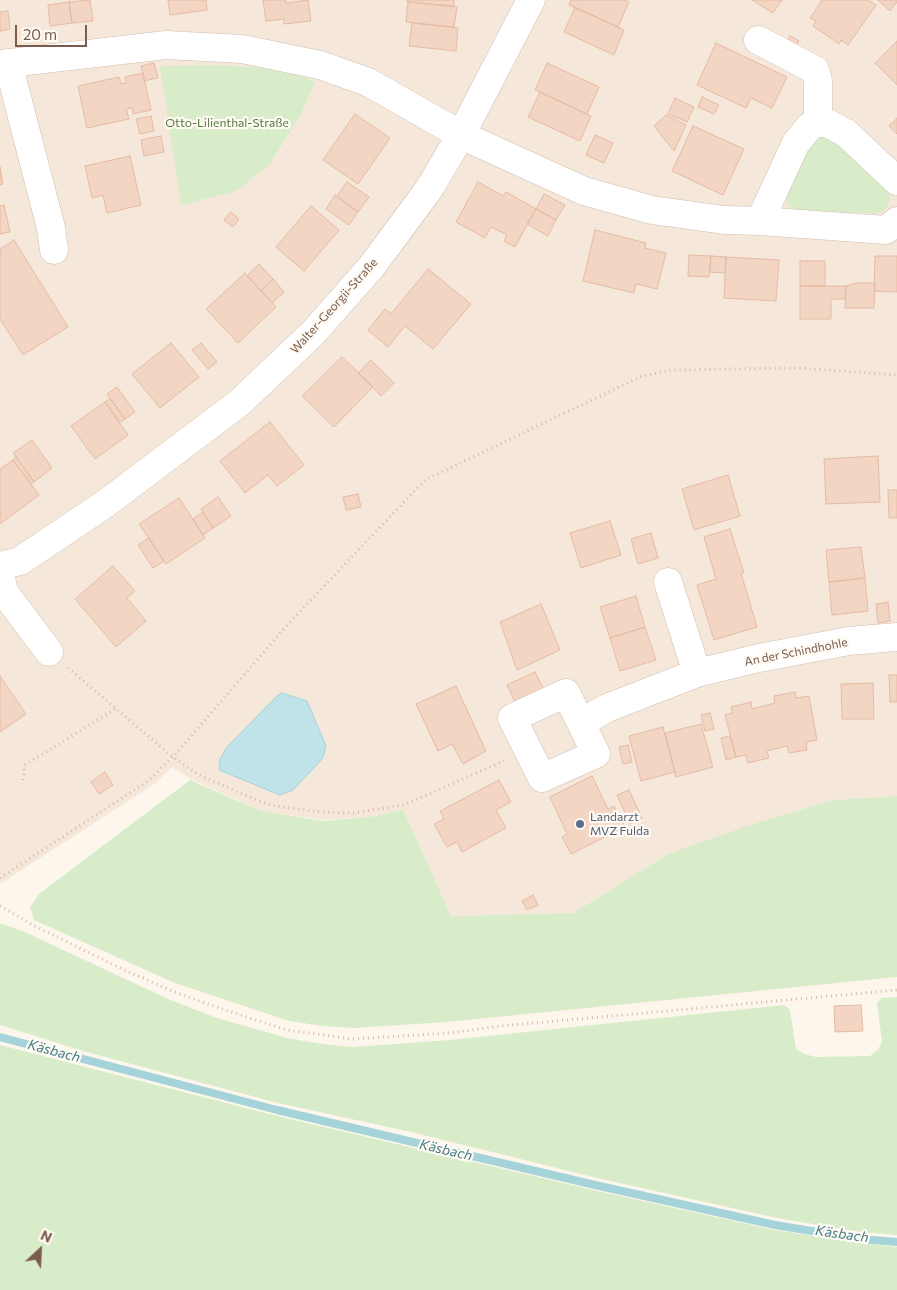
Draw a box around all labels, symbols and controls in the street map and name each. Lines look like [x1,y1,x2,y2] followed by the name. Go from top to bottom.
[18,15,90,47] scale bar
[23,25,57,43] text: 20 m
[165,116,289,130] park label: Otto-Lilienthal-Straße
[287,255,381,357] street label: Walter-Georgii-Straße
[743,635,849,669] street label: An der Schindhohle
[590,810,649,838] place label: Landarzt MVZ Fulda
[574,818,586,830] marker: Landarzt MVZ Fulda
[26,1036,82,1066] water label: Käsbach
[418,1136,474,1164] water label: Käsbach
[814,1222,870,1246] water label: Käsbach
[15,1225,65,1275] north arrow
[38,1226,55,1246] text: N

